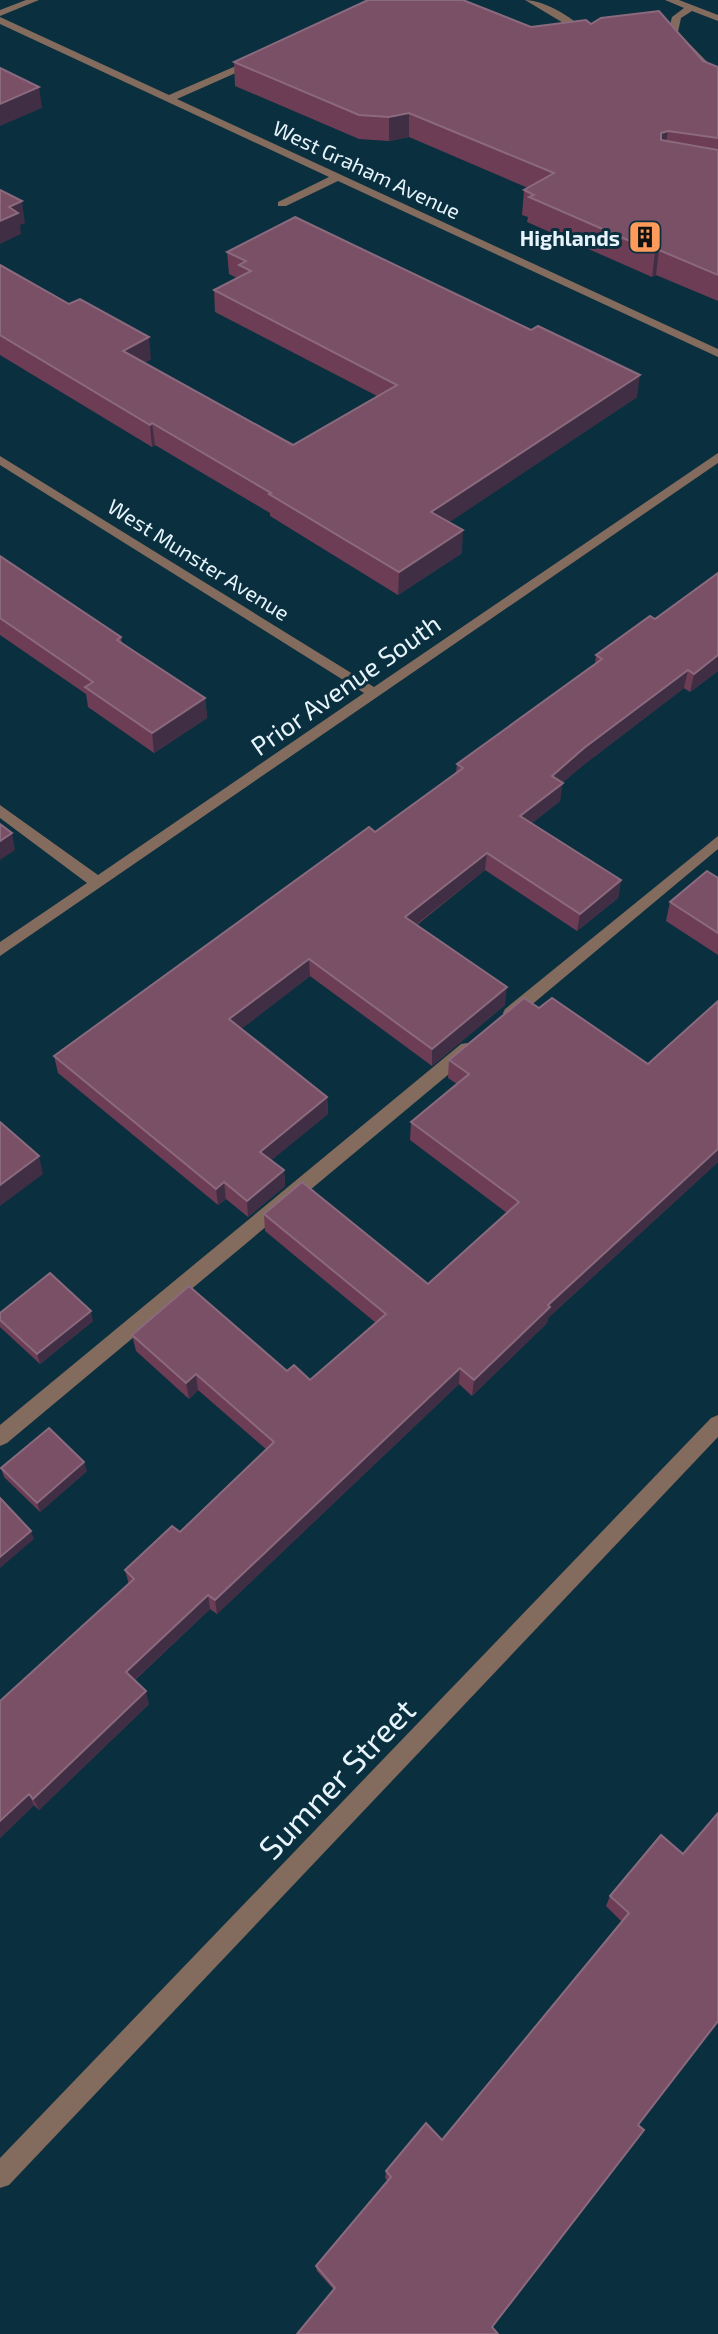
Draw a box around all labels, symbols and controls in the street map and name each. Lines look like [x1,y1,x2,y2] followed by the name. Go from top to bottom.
[269,115,465,223] street label: West Graham Avenue
[626,218,664,256] building icon: Highlands
[520,225,620,250] place label: Highlands
[104,493,294,625] street label: West Munster Avenue
[244,607,446,761] street label: Prior Avenue South
[250,1690,422,1866] street label: Sumner Street

